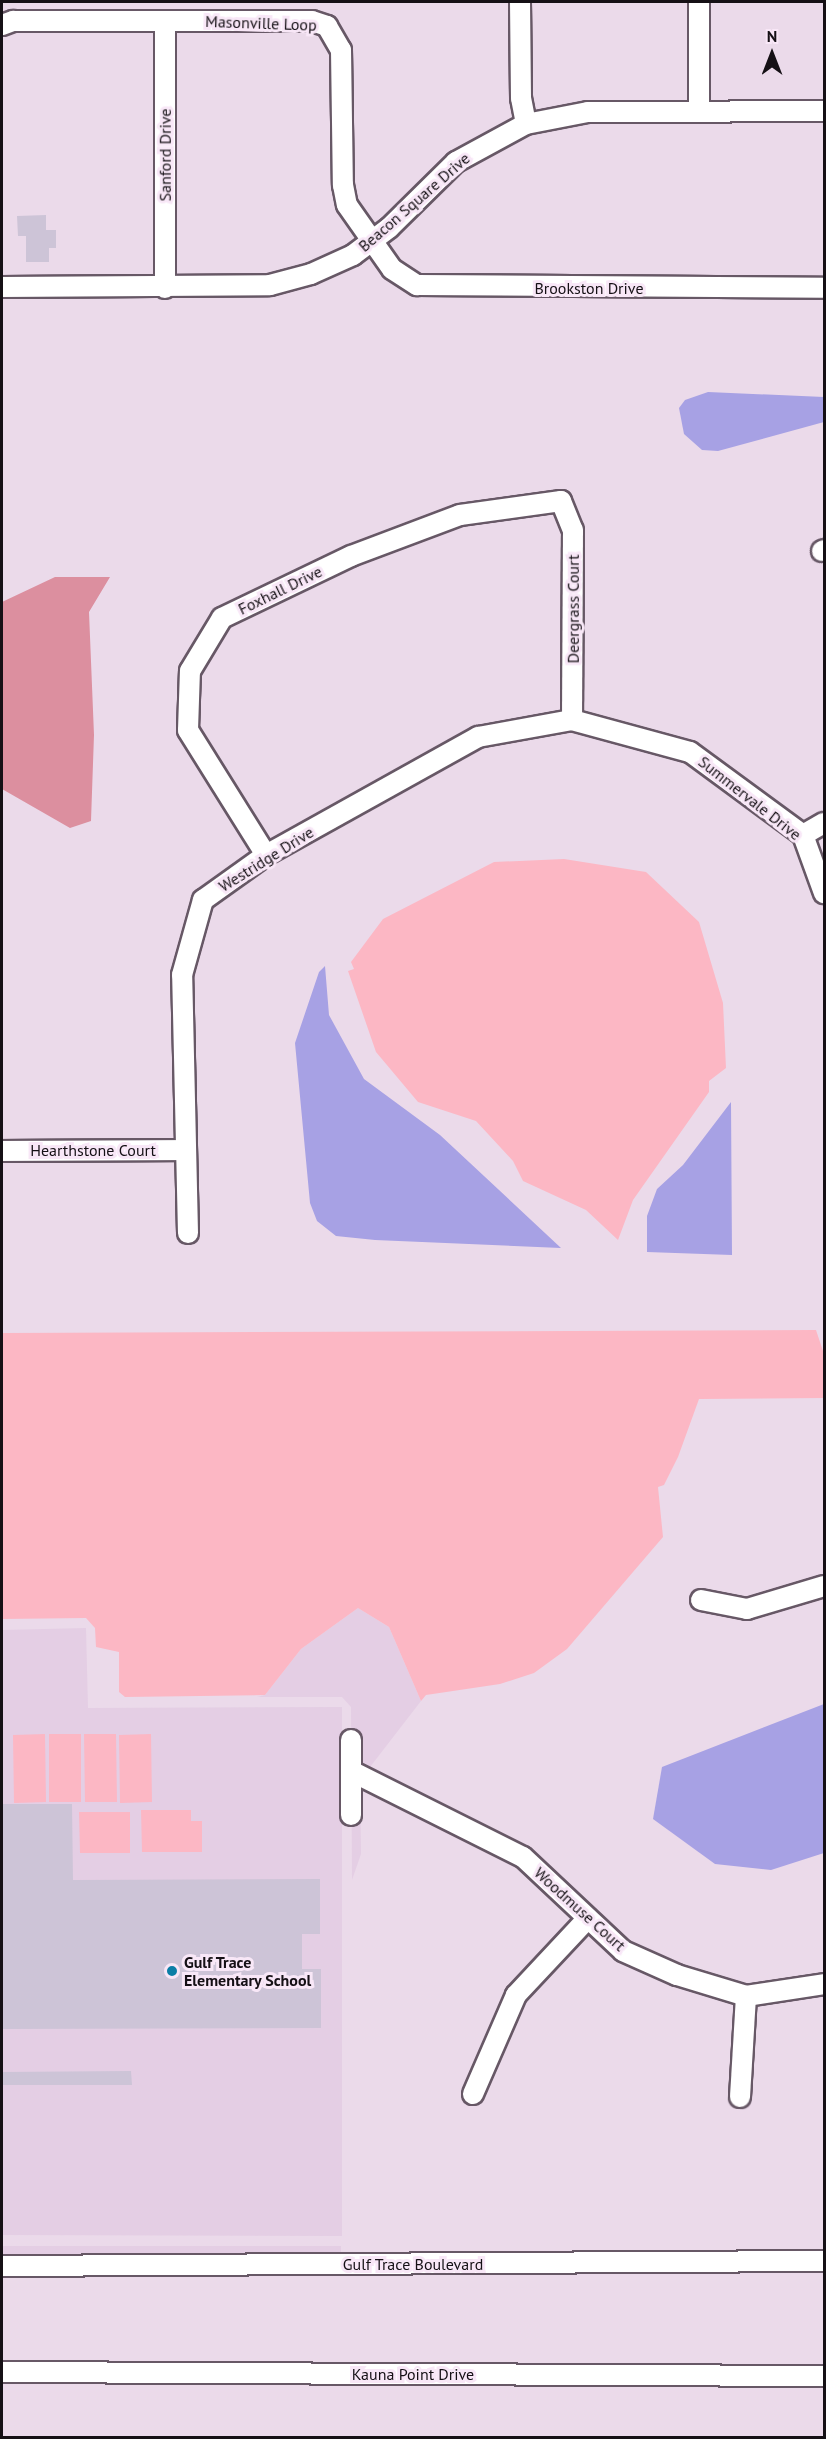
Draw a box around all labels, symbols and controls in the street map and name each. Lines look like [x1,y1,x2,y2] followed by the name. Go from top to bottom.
[205,11,317,35] street label: Masonville Loop
[742,24,802,84] north arrow
[767,26,777,46] text: N
[155,109,175,201] street label: Sanford Drive
[354,148,474,256] street label: Beacon Square Drive
[534,278,644,298] street label: Brookston Drive
[563,555,583,663] street label: Deergrass Court
[235,561,325,619] street label: Foxhall Drive
[695,752,805,844] street label: Summervale Drive
[215,822,317,896] street label: Westridge Drive
[30,1140,156,1160] street label: Hearthstone Court
[530,1863,630,1955] street label: Woodmuse Court
[184,1952,312,1990] place label: Gulf Trace Elementary School
[165,1964,179,1978] marker: Gulf Trace Elementary School
[343,2254,483,2274] street label: Gulf Trace Boulevard
[352,2364,474,2384] street label: Kauna Point Drive

